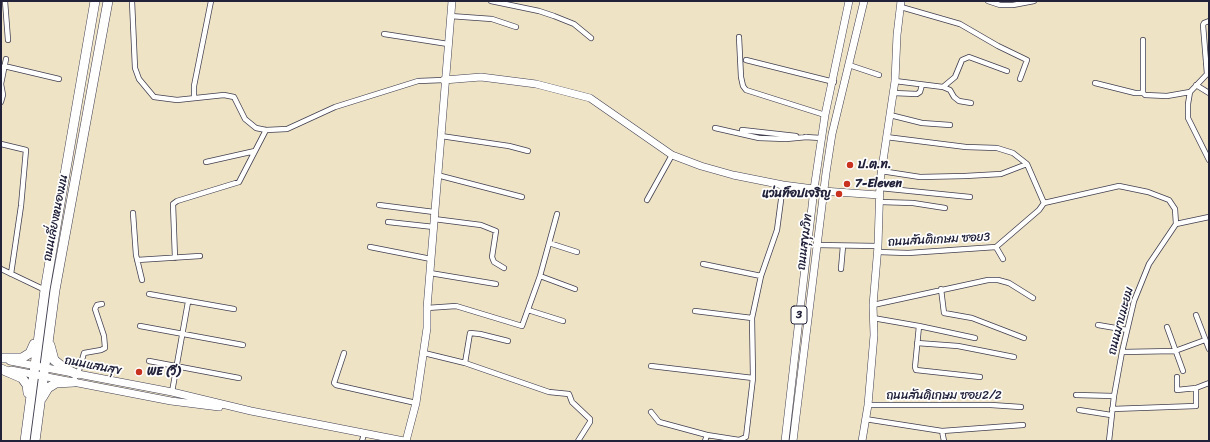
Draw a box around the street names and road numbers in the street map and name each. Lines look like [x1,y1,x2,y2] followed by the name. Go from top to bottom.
[41,173,71,263] street label: ถนนเลี่ยงหนองมน
[794,213,816,271] street label: ถนนสุขุมวิท
[888,230,990,250] street label: ถนนสันติเกษม ซอย3
[1105,286,1137,356] street label: ถนนมาบมะยม
[791,306,807,324] road number: 3
[63,353,123,379] street label: ถนนแสนสุข
[886,389,1002,403] street label: ถนนสันติเกษม ซอย2/2

